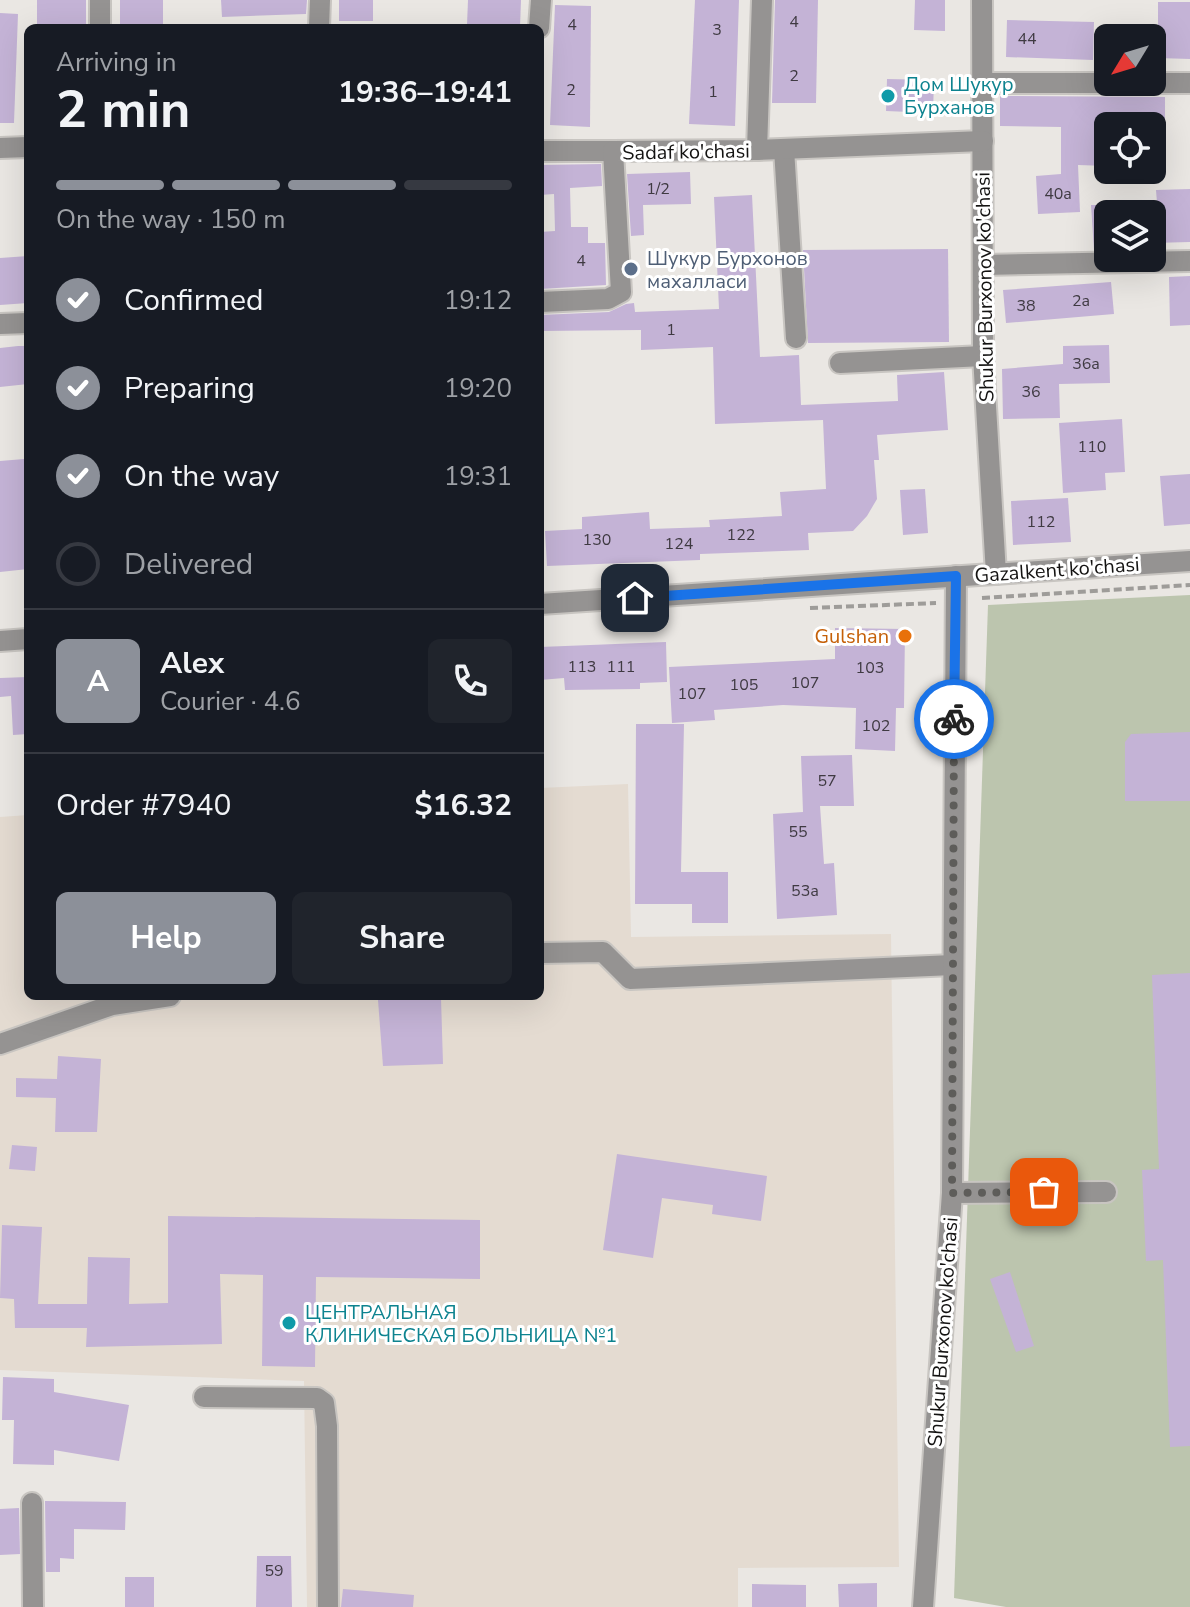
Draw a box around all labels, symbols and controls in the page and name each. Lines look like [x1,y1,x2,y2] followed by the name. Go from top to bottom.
[789,11,799,33] house number: 4
[567,14,577,36] house number: 4
[712,19,722,41] house number: 3
[1094,24,1166,96] north arrow
[1094,24,1166,272] map controls
[1017,28,1037,50] house number: 44
[56,45,177,80] text: Arriving in
[789,65,799,87] house number: 2
[904,71,1014,121] place label: Дом Шукур Бурханов
[338,72,512,113] text: 19:36–19:41
[56,74,191,145] text: 2 min
[566,79,576,101] house number: 2
[708,81,718,103] house number: 1
[879,87,897,105] marker: Дом Шукур Бурханов
[1094,112,1166,184] button: locate
[622,137,750,167] street label: Sadaf ko'chasi
[969,172,1001,402] street label: Shukur Burxonov ko'chasi
[646,178,670,200] house number: 1/2
[1044,183,1072,205] house number: 40a
[1094,200,1166,272] button: layers
[56,202,285,237] text: On the way · 150 m
[647,245,808,295] place label: Шукур Бурхонов махалласи
[576,250,586,272] house number: 4
[622,260,640,278] marker: Шукур Бурхонов махалласи
[56,278,100,322] icon: check
[124,280,264,321] text: Confirmed
[444,283,512,318] text: 19:12
[1072,290,1090,312] house number: 2a
[1016,295,1036,317] house number: 38
[666,319,676,341] house number: 1
[1072,353,1100,375] house number: 36a
[56,366,100,410] icon: check
[124,368,255,409] text: Preparing
[444,371,512,406] text: 19:20
[1021,381,1041,403] house number: 36
[1078,436,1106,458] house number: 110
[56,454,100,498] icon: check
[124,456,279,497] text: On the way
[444,459,512,494] text: 19:31
[1027,511,1055,533] house number: 112
[727,524,755,546] house number: 122
[583,529,611,551] house number: 130
[665,533,694,555] house number: 124
[124,544,253,585] text: Delivered
[974,551,1140,589] street label: Gazalkent ko'chasi
[601,564,669,632] pin
[613,576,657,620] icon: home
[815,623,889,650] place label: Gulshan
[896,627,914,645] marker: Gulshan
[428,639,512,723] button: phone
[160,643,224,684] text: Alex
[568,656,596,678] house number: 113
[607,656,635,678] house number: 111
[856,657,884,679] house number: 103
[87,661,109,702] text: A
[791,672,819,694] house number: 107
[730,674,758,696] house number: 105
[914,679,994,759] courier
[678,683,706,705] house number: 107
[160,684,301,719] text: Courier · 4.6
[932,697,976,741] icon: bike
[862,715,890,737] house number: 102
[817,770,837,792] house number: 57
[56,785,231,826] text: Order #7940
[415,785,512,826] text: $16.32
[788,821,808,843] house number: 55
[791,880,819,902] house number: 53а
[56,892,276,984] button: Help
[292,892,512,984] button: Share
[1010,1158,1078,1226] pin
[1022,1170,1066,1214] icon: bag
[921,1216,965,1448] street label: Shukur Burxonov ko'chasi
[305,1299,617,1349] place label: ЦЕНТРАЛЬНАЯ КЛИНИЧЕСКАЯ БОЛЬНИЦА №1
[280,1314,298,1332] marker: ЦЕНТРАЛЬНАЯ КЛИНИЧЕСКАЯ БОЛЬНИЦА №1
[264,1560,284,1582] house number: 59

